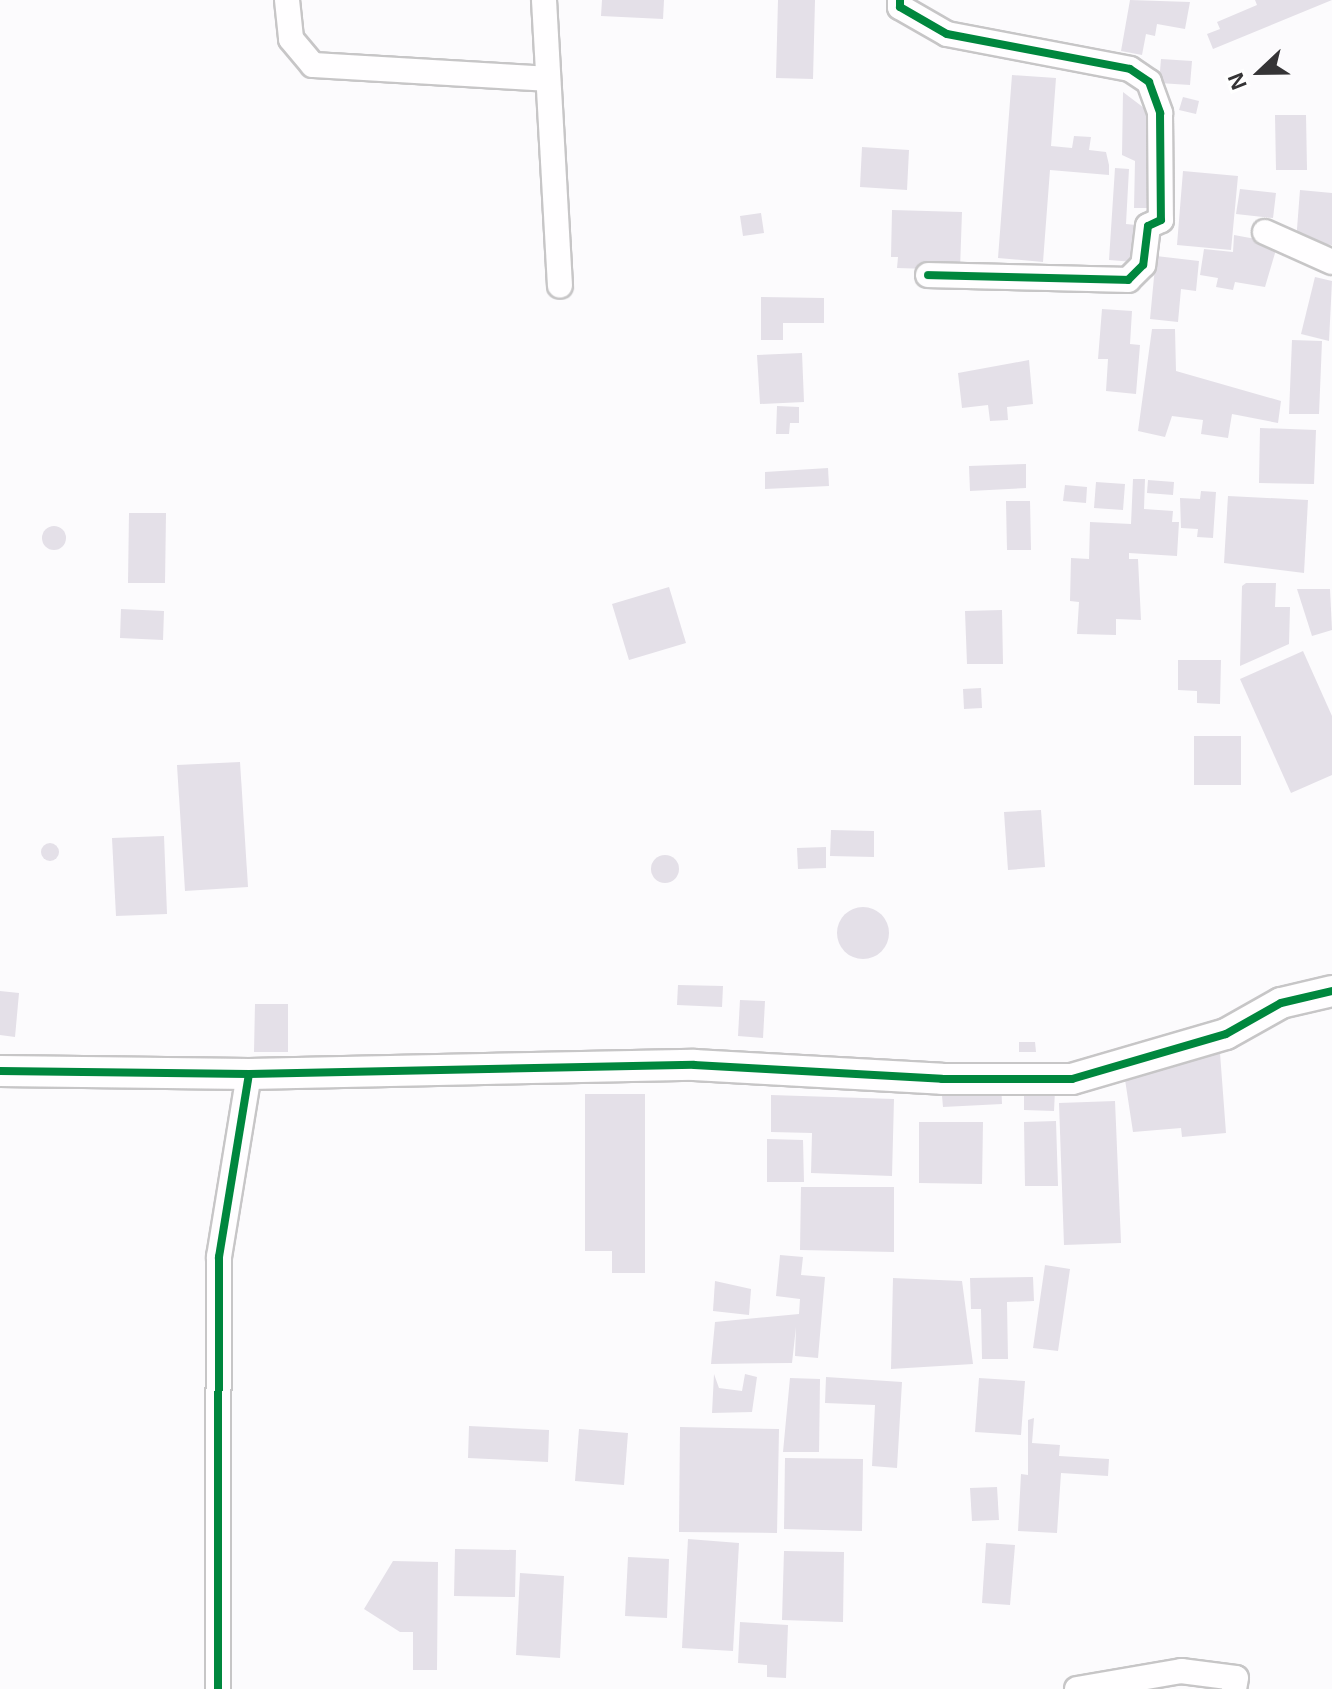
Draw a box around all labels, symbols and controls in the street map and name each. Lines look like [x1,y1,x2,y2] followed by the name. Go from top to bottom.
[1220,32,1300,112] north arrow
[1223,69,1252,93] text: N

